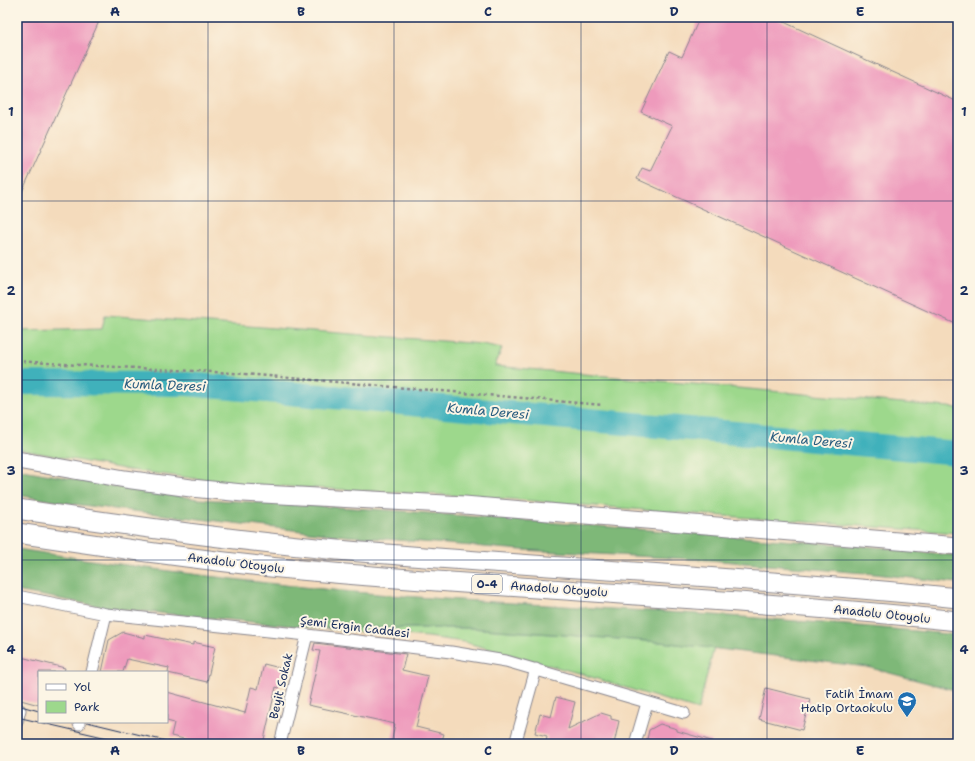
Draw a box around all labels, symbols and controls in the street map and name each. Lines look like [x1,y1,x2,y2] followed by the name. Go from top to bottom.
[110,3,120,20] text: A
[297,3,305,20] text: B
[484,3,492,20] text: C
[669,3,679,20] text: D
[856,3,865,20] text: E
[8,103,14,120] text: 1
[961,103,967,120] text: 1
[6,282,16,299] text: 2
[959,282,969,299] text: 2
[124,375,206,395] water label: Kumla Deresi
[447,399,530,423] water label: Kumla Deresi
[770,428,853,452] water label: Kumla Deresi
[6,462,16,479] text: 3
[959,462,969,479] text: 3
[187,549,285,577] street label: Anadolu Otoyolu
[472,575,502,593] road number: O-4
[510,578,608,600] street label: Anadolu Otoyolu
[833,601,931,627] street label: Anadolu Otoyolu
[299,612,411,642] street label: Şemi Ergin Caddesi
[6,641,16,658] text: 4
[959,641,969,658] text: 4
[266,651,296,721] street label: Beyit Sokak
[38,671,168,723] legend
[74,679,91,695] text: Yol
[801,686,893,716] place label: Fatih İmam Hatip Ortaokulu
[896,690,918,718] school or university icon: Fatih İmam Hatip Ortaokulu
[74,699,100,715] text: Park
[110,742,120,759] text: A
[297,742,305,759] text: B
[484,742,492,759] text: C
[669,742,679,759] text: D
[856,742,865,759] text: E

